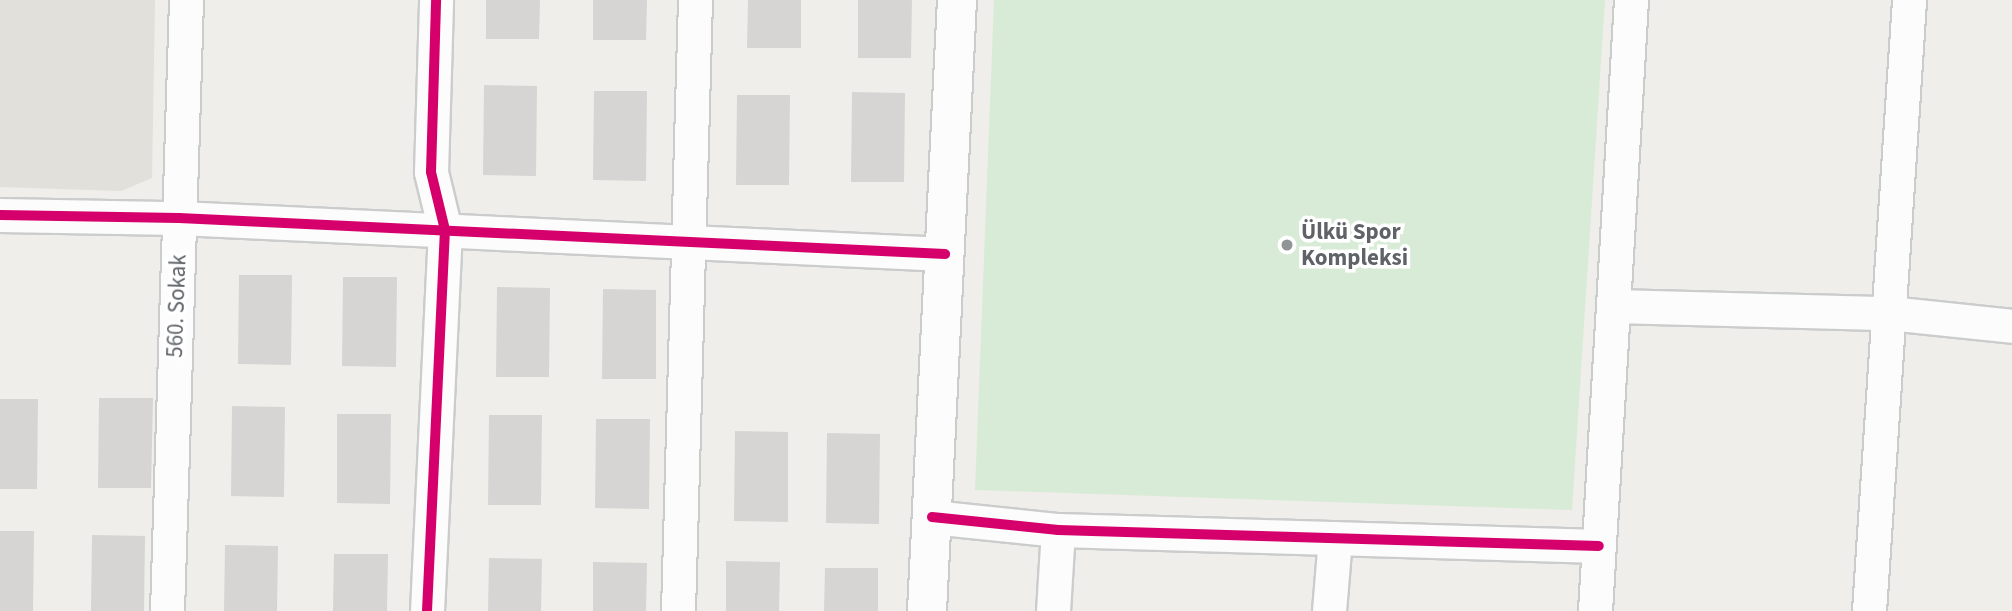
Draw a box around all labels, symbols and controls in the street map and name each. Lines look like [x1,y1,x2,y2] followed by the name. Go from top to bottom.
[1301,218,1408,272] place label: Ülkü Spor Kompleksi
[1279,237,1295,253] marker: Ülkü Spor Kompleksi
[161,254,193,358] street label: 560. Sokak

